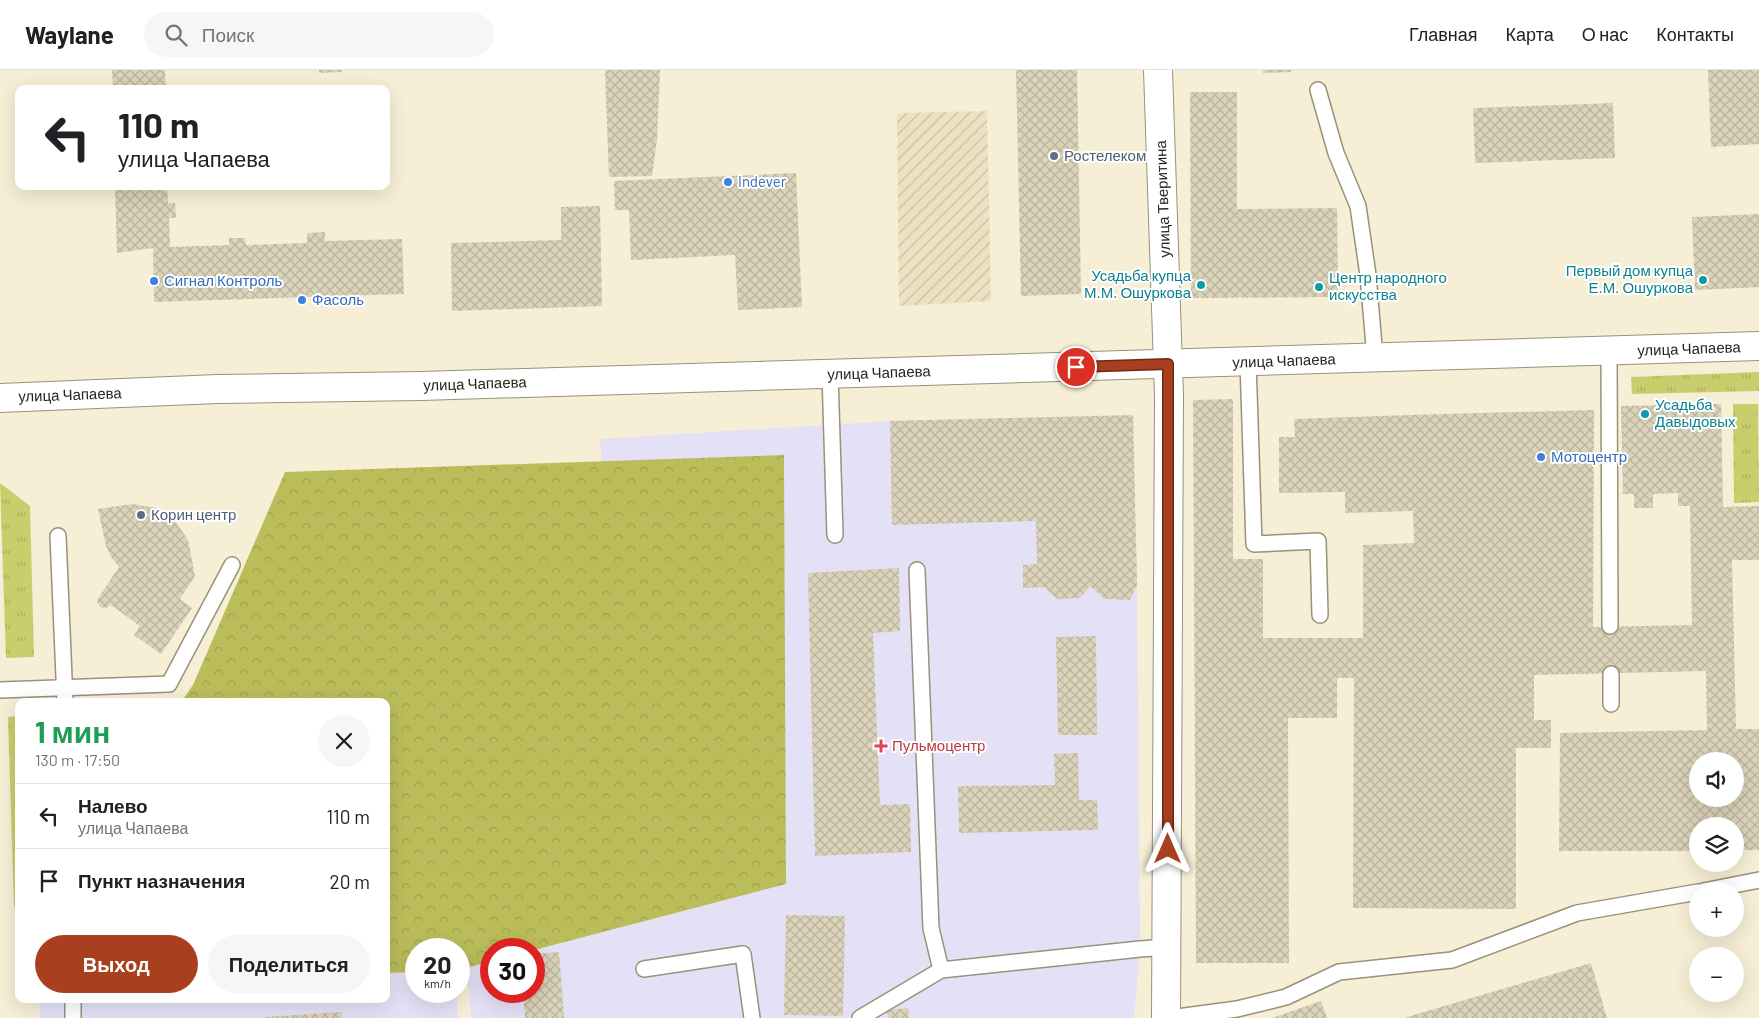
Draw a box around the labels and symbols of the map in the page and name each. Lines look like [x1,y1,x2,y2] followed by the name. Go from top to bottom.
[1151,139,1173,258] street label: улица Тверитина
[1064,146,1146,164] place label: Ростелеком
[1048,150,1060,162] marker: Ростелеком
[738,172,787,190] place label: Indever
[722,176,734,188] marker: Indever
[1566,261,1694,296] place label: Первый дом купца Е.М. Ошуркова
[1084,266,1192,301] place label: Усадьба купца М.М. Ошуркова
[1329,268,1447,303] place label: Центр народного искусства
[164,271,282,289] place label: Сигнал Контроль
[1697,274,1709,286] marker: Первый дом купца Е.М. Ошуркова
[148,275,160,287] marker: Сигнал Контроль
[1195,279,1207,291] marker: Усадьба купца М.М. Ошуркова
[1313,281,1325,293] marker: Центр народного искусства
[312,290,364,308] place label: Фасоль
[296,294,308,306] marker: Фасоль
[1637,337,1742,359] street label: улица Чапаева
[1055,346,1097,388] pin
[1232,349,1337,371] street label: улица Чапаева
[827,361,932,383] street label: улица Чапаева
[423,372,528,394] street label: улица Чапаева
[18,383,123,405] street label: улица Чапаева
[1655,395,1736,430] place label: Усадьба Давыдовых
[1639,408,1651,420] marker: Усадьба Давыдовых
[1551,447,1627,465] place label: Мотоцентр
[1535,451,1547,463] marker: Мотоцентр
[151,505,236,523] place label: Корин центр
[135,509,147,521] marker: Корин центр
[892,736,985,754] place label: Пульмоцентр
[874,739,888,753] marker: Пульмоцентр
[1141,822,1193,874] position arrow
[480,938,545,1003] speed limit sign: 30

